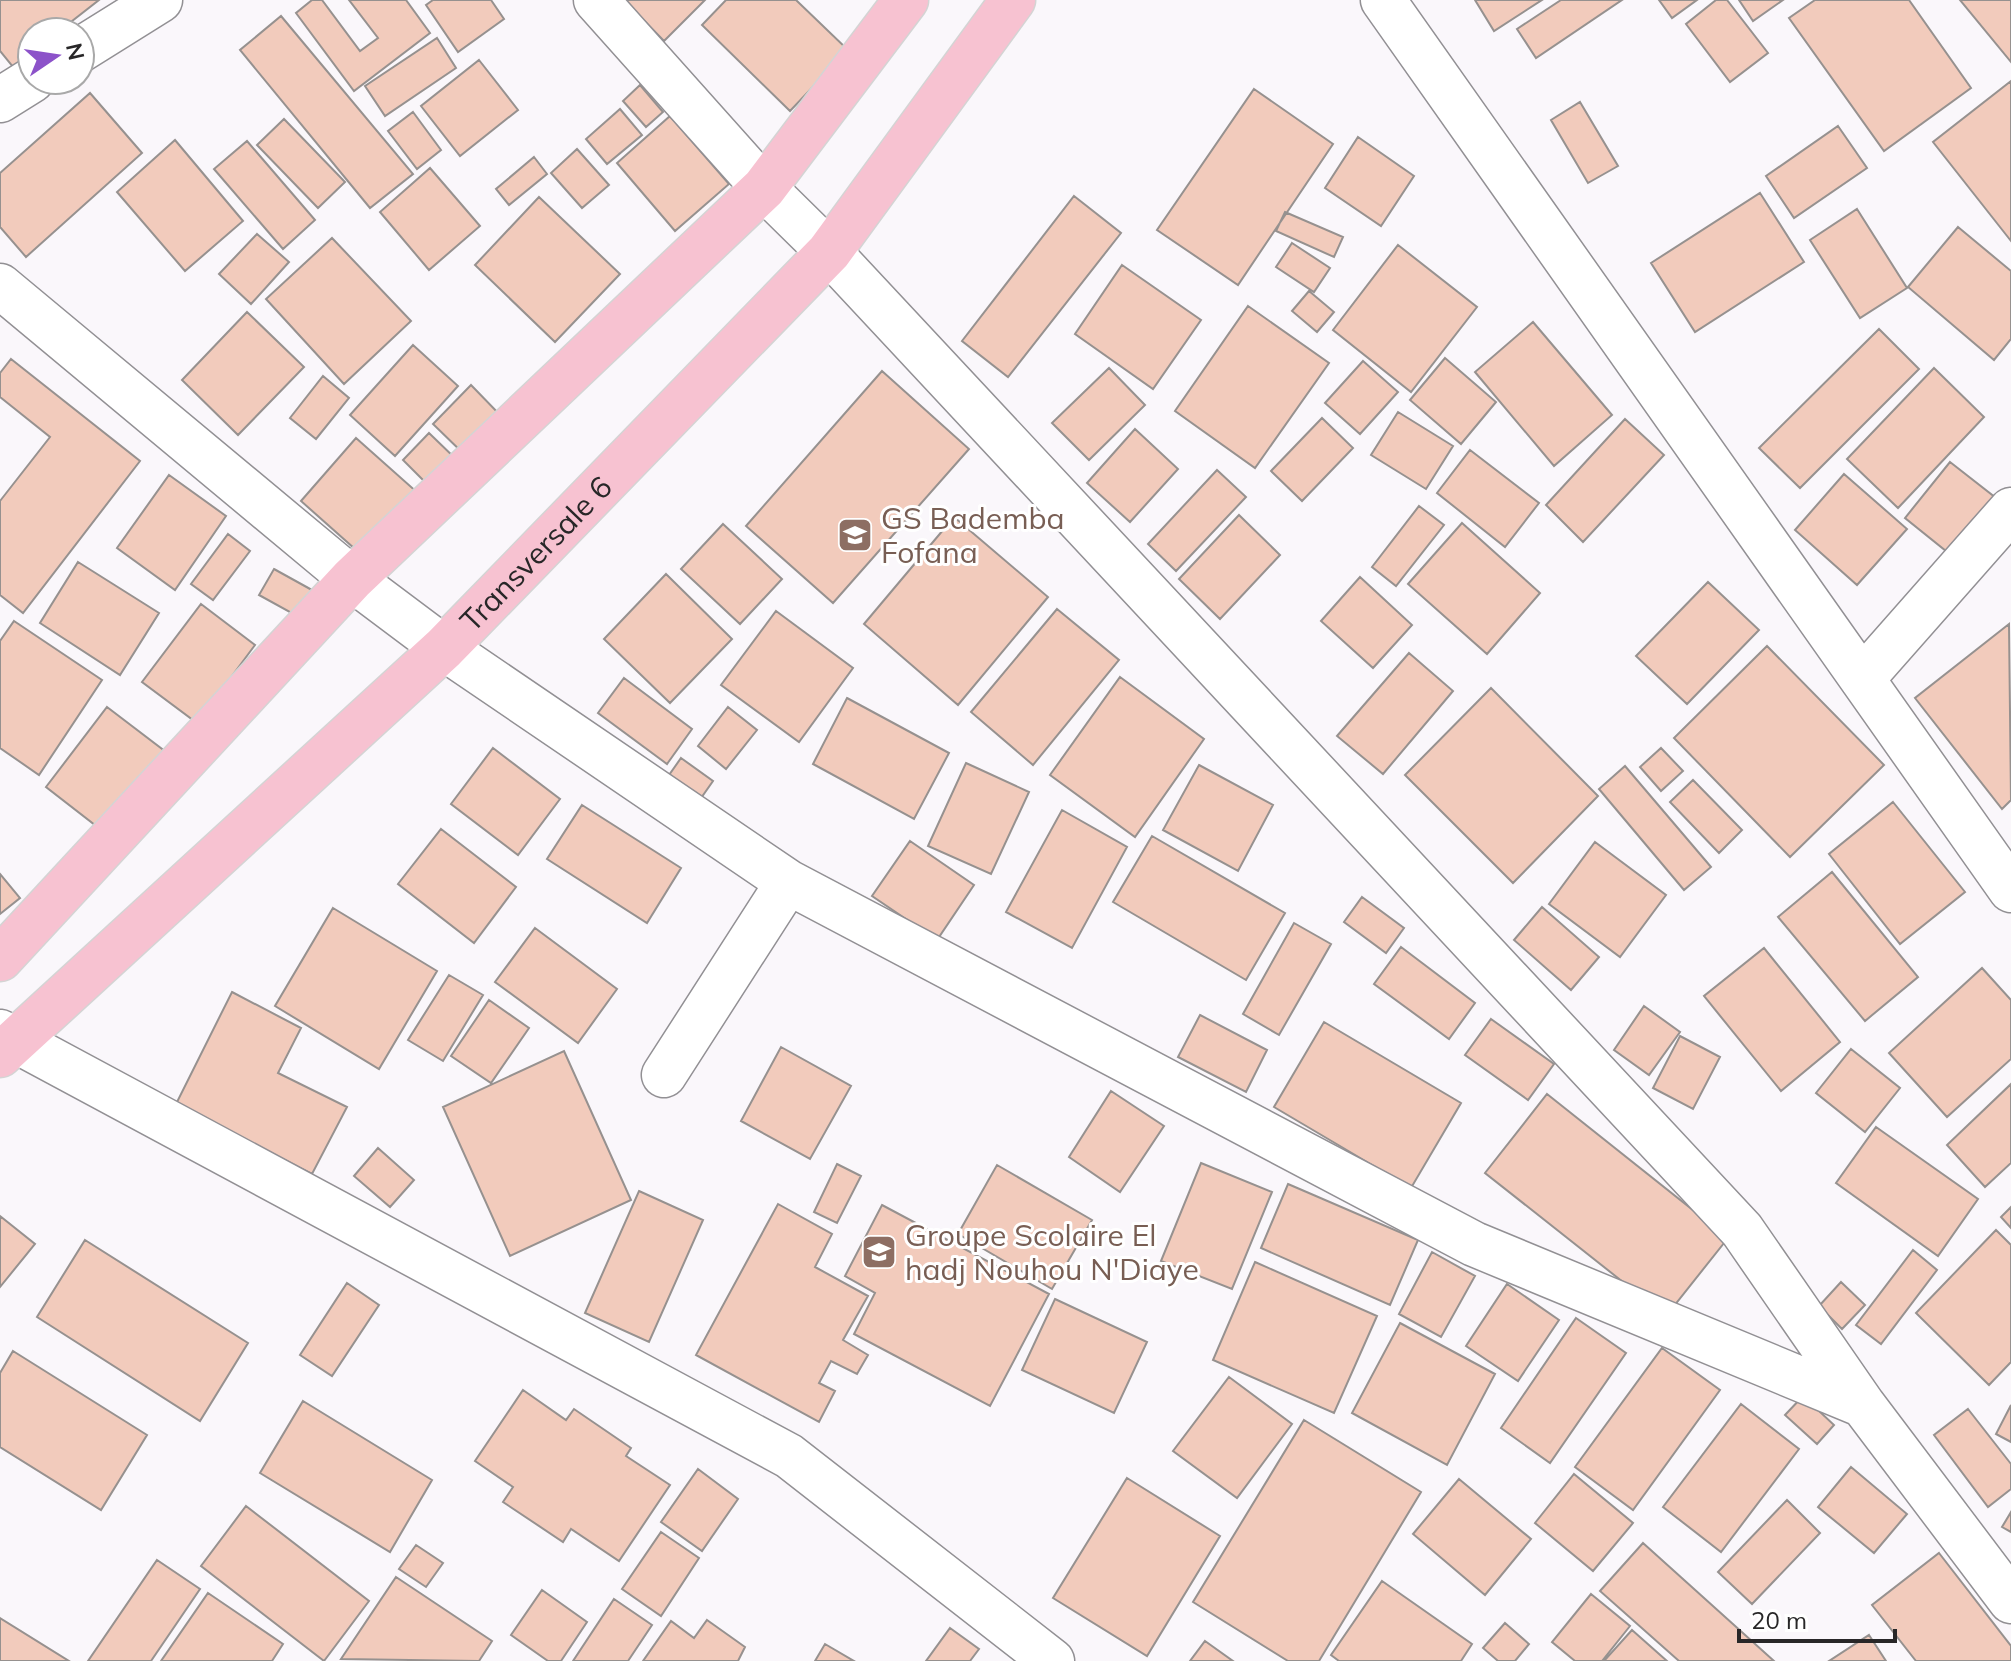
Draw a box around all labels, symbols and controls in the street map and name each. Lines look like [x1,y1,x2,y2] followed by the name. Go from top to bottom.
[16,16,96,96] north arrow
[60,40,91,63] text: N
[452,468,620,639] street label: Transversale 6
[881,499,1065,571] place label: GS Bademba Fofana
[836,516,874,554] school or university icon: GS Bademba Fofana
[905,1216,1199,1288] place label: Groupe Scolaire El hadj Nouhou N'Diaye
[860,1233,898,1271] school or university icon: Groupe Scolaire El hadj Nouhou N'Diaye
[1739,1593,1895,1643] scale bar
[1751,1605,1807,1635] text: 20 m

